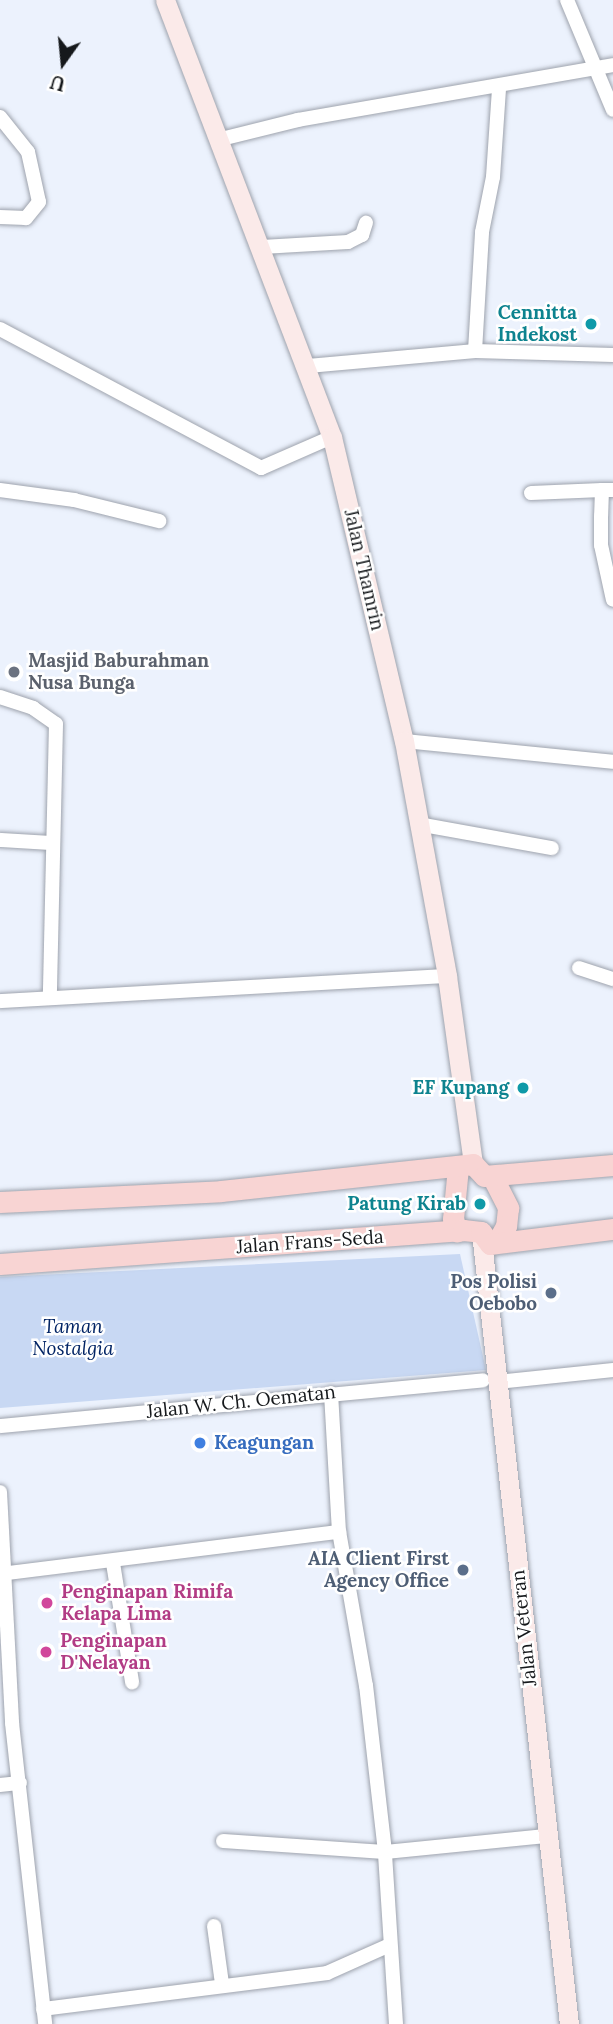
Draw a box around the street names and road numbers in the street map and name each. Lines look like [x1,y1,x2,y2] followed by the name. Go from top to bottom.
[339,507,389,633] street label: Jalan Thamrin
[236,1225,384,1259] street label: Jalan Frans-Seda
[145,1381,337,1423] street label: Jalan W. Ch. Oematan
[507,1569,541,1687] street label: Jalan Veteran

